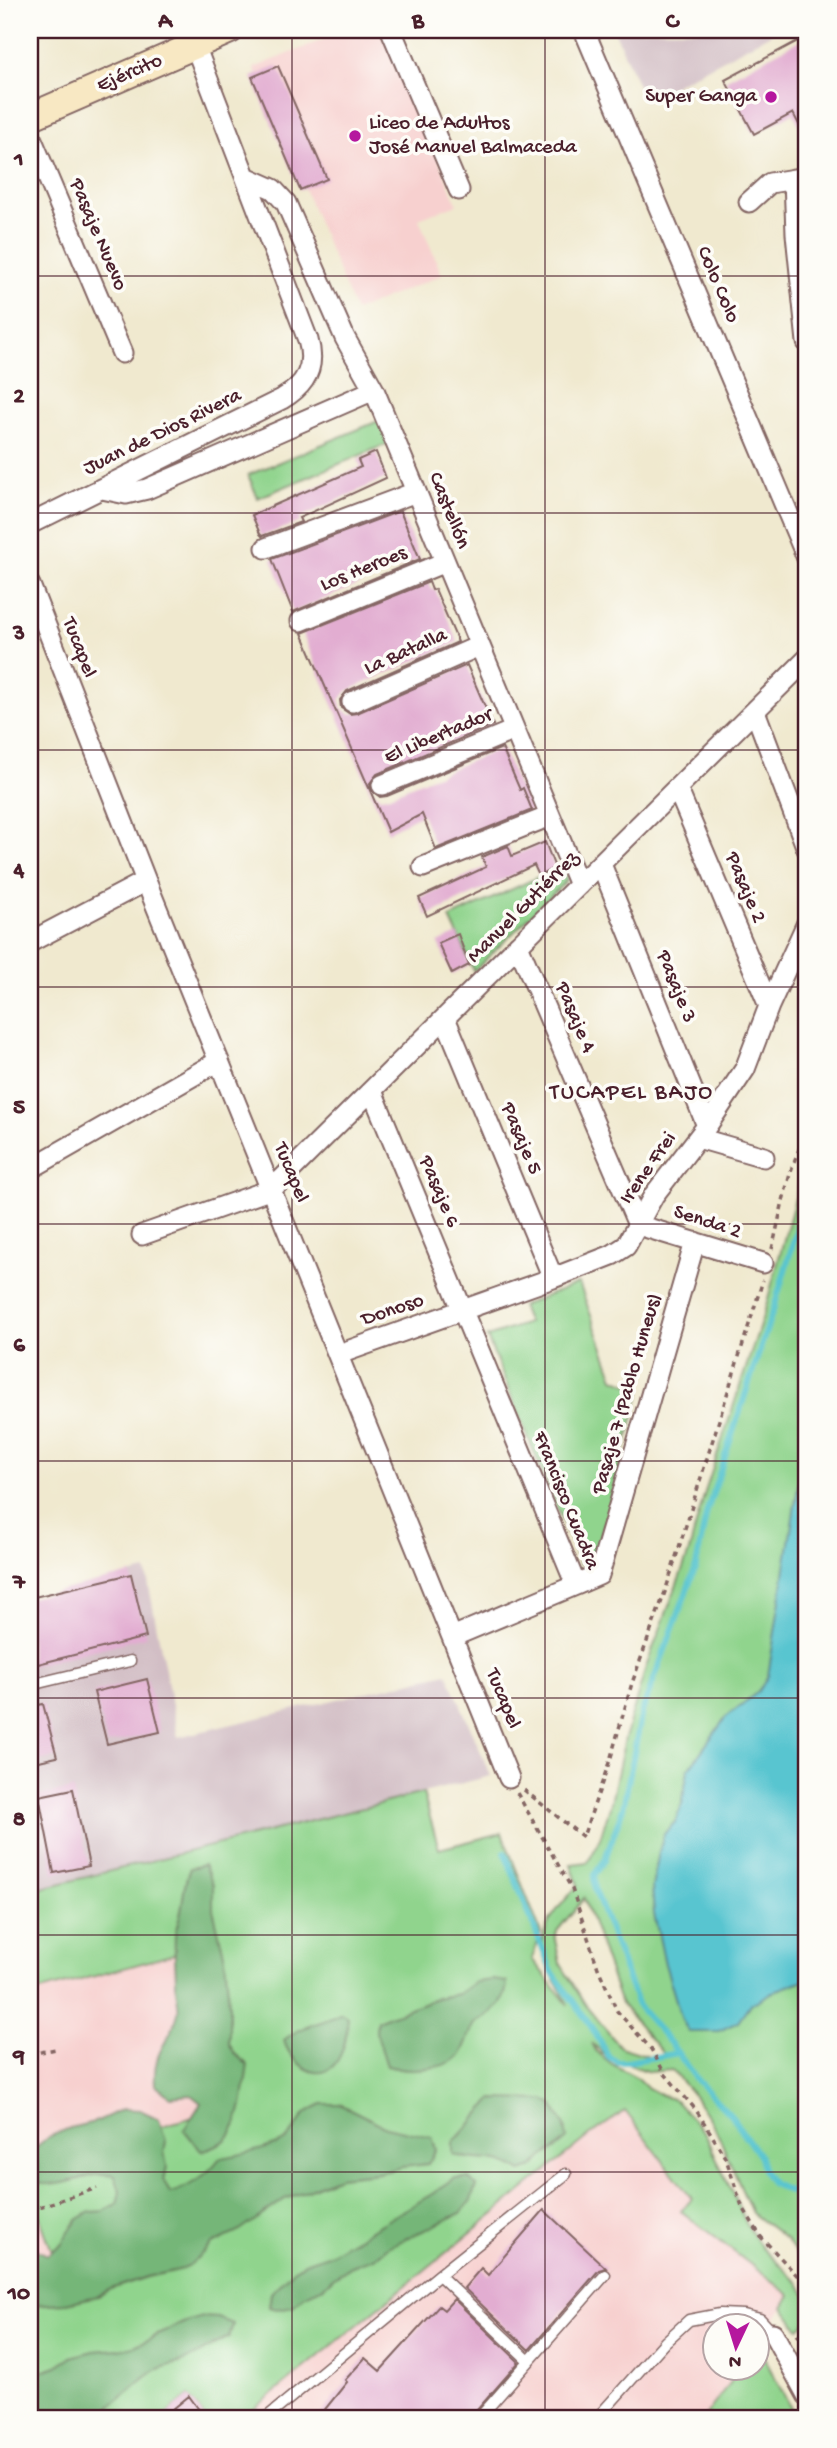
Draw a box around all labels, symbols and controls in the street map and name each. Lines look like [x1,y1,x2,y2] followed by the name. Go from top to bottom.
[157,9,173,36] text: A
[411,9,425,36] text: B
[666,9,681,36] text: C
[94,49,167,99] street label: Ejército
[645,85,758,110] place label: Super Ganga
[763,89,779,105] marker: Super Ganga
[369,112,578,161] place label: Liceo de Adultos José Manuel Balmaceda
[347,128,363,144] marker: Liceo de Adultos José Manuel Balmaceda
[13,147,24,174] text: 1
[62,174,132,295] street label: Pasaje Nuevo
[690,243,744,327] street label: Colo Colo
[80,383,247,482] street label: Juan de Dios Rivera
[13,384,25,411] text: 2
[421,469,475,553] street label: Castellón
[317,541,412,599] street label: Los Heroes
[55,613,101,682] street label: Tucapel
[12,621,25,648] text: 3
[361,623,452,682] street label: La Batalla
[381,702,498,771] street label: El Libertador
[463,846,586,969] street label: Manuel Gutiérrez
[717,848,770,927] street label: Pasaje 2
[13,858,25,885] text: 4
[649,946,701,1027] street label: Pasaje 3
[548,978,600,1057] street label: Pasaje 4
[548,1080,714,1107] district label: TUCAPEL BAJO
[13,1095,25,1122] text: 5
[493,1098,546,1179] street label: Pasaje 5
[615,1128,683,1210] street label: Irene Frei
[266,1138,313,1207] street label: Tucapel
[411,1152,464,1232] street label: Pasaje 6
[670,1200,744,1246] street label: Senda 2
[357,1289,427,1334] street label: Donoso
[587,1291,669,1498] street label: Pasaje 7 (Pablo Huneus)
[13,1333,26,1360] text: 6
[526,1427,605,1575] street label: Francisco Cuadra
[12,1570,26,1597] text: 7
[478,1664,525,1733] street label: Tucapel
[13,1807,26,1834] text: 8
[12,2044,25,2071] text: 9
[7,2281,30,2308] text: 10
[700,2312,770,2382] north arrow
[728,2349,742,2372] text: N

